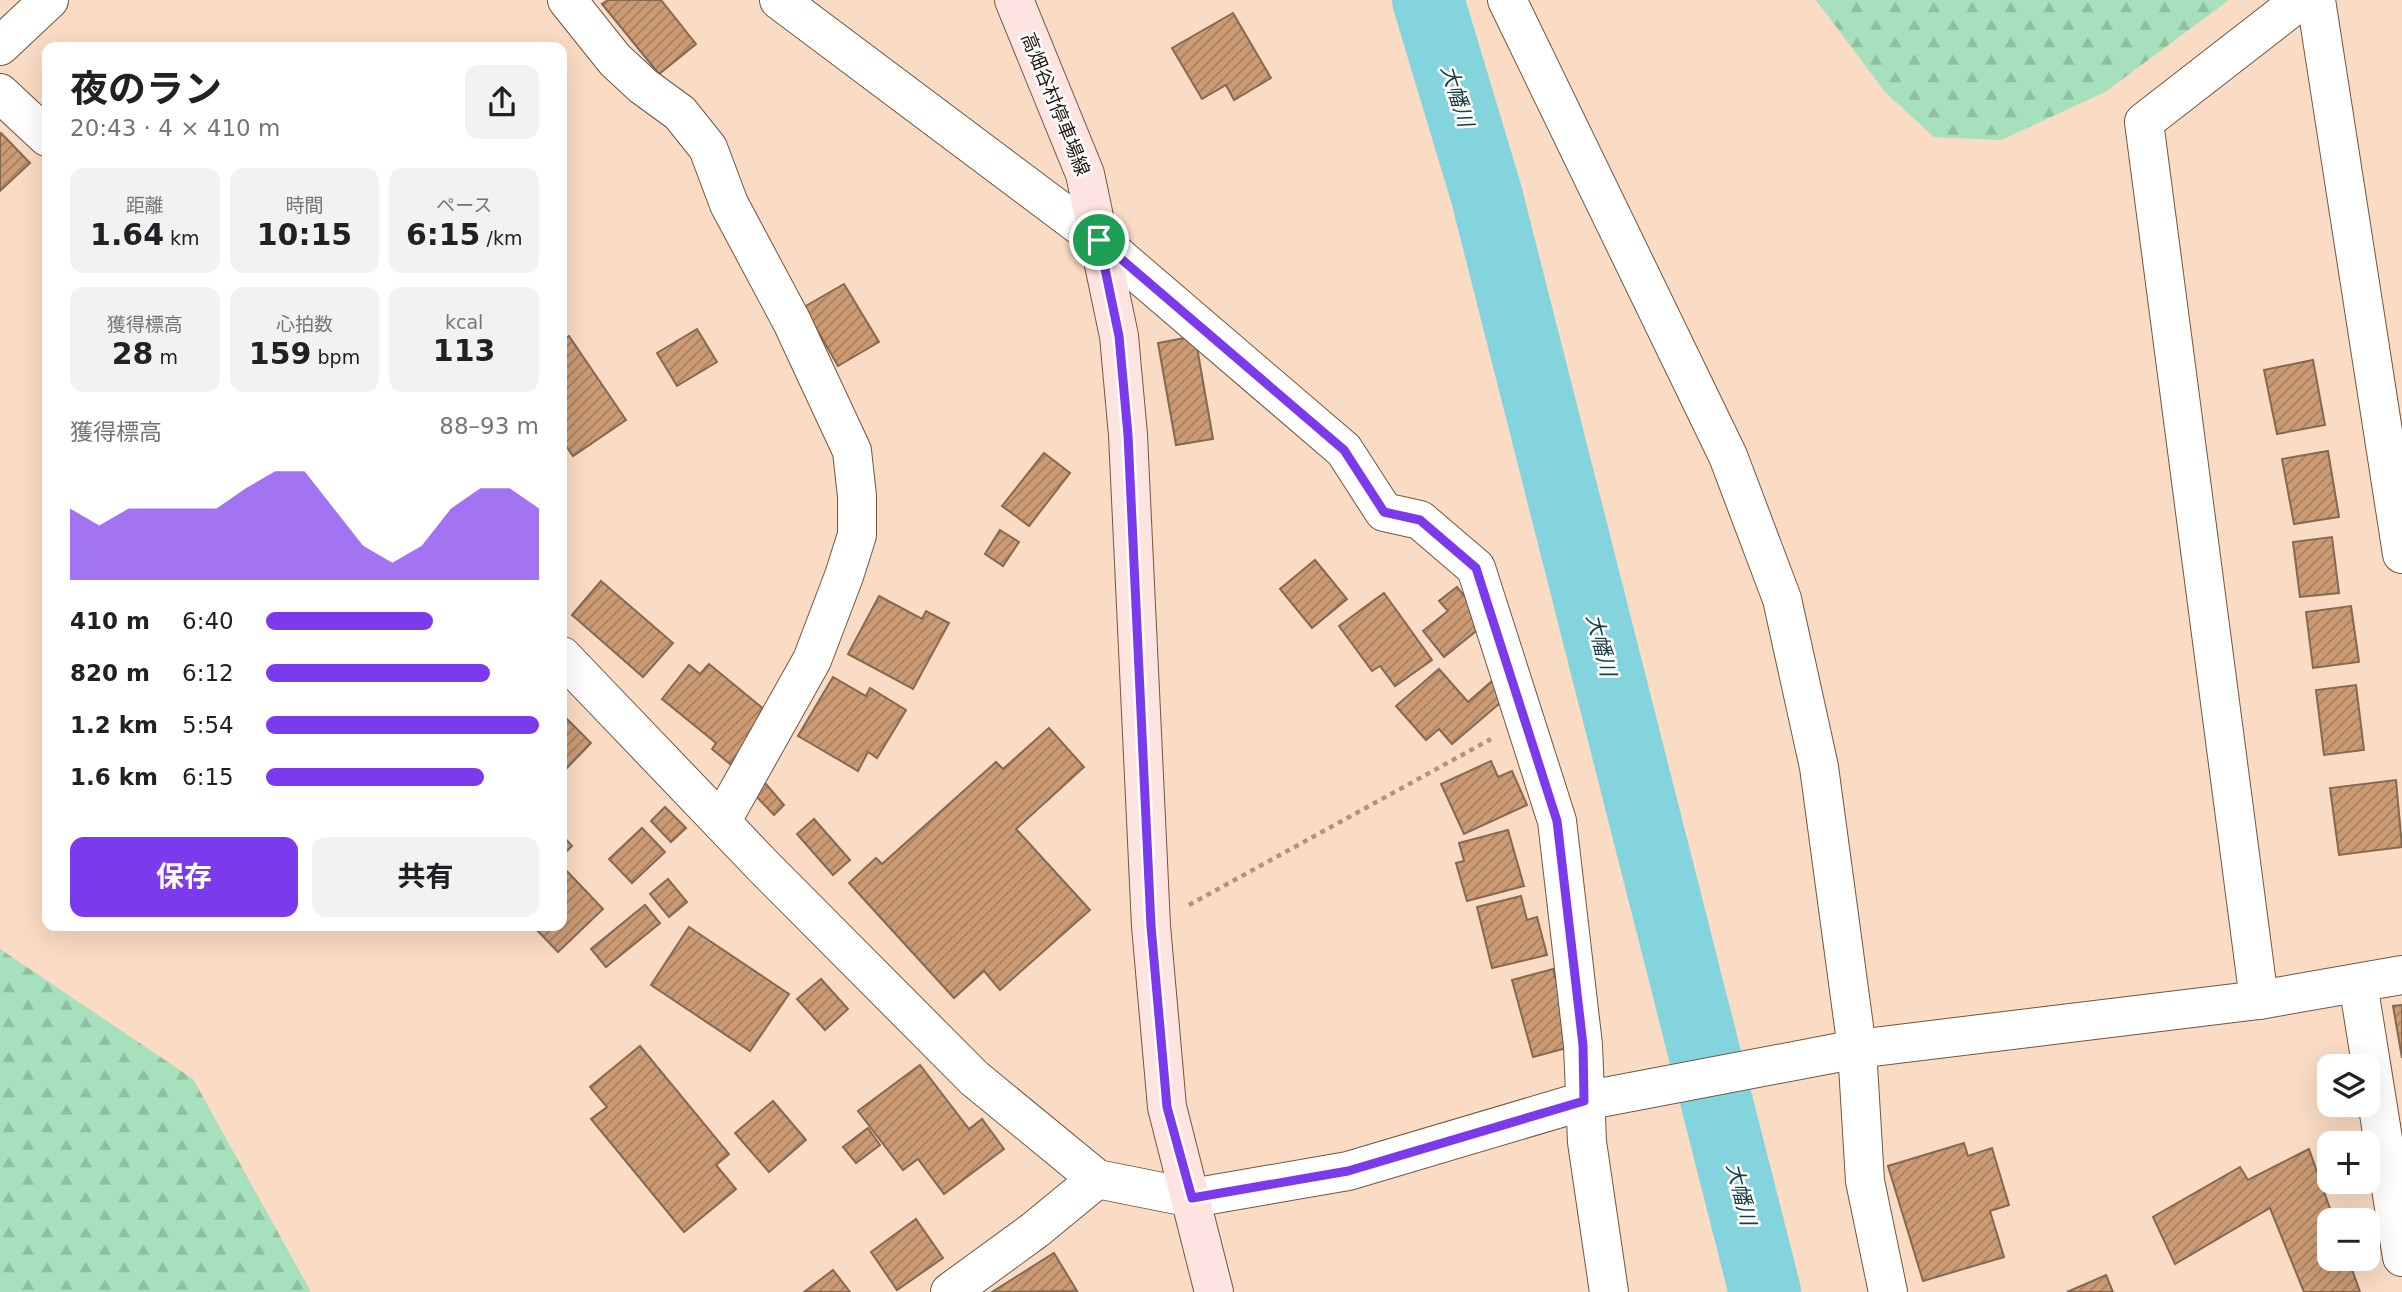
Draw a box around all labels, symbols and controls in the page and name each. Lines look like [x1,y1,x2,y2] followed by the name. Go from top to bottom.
[1017,29,1095,179] street label: 高畑谷村停車場線
[1436,62,1478,132] water label: 大幡川
[465,65,539,139] button: share
[70,67,222,111] text: 夜のラン
[70,115,280,141] text: 20:43 · 4 × 410 m
[126,194,164,216] text: 距離
[285,194,324,216] text: 時間
[436,194,492,216] text: ペース
[1069,210,1129,270] pin
[90,217,164,252] text: 1.64
[257,217,352,252] text: 10:15
[406,217,481,252] text: 6:15
[1080,221,1118,259] icon: arrive
[164,227,200,249] text: km
[481,227,522,249] text: /km
[445,311,483,333] text: kcal
[107,313,183,335] text: 獲得標高
[276,313,333,335] text: 心拍数
[433,333,495,368] text: 113
[112,336,153,371] text: 28
[249,336,311,371] text: 159
[153,346,178,368] text: m
[311,346,360,368] text: bpm
[439,413,539,439] text: 88–93 m
[70,419,162,445] text: 獲得標高
[70,608,150,634] text: 410 m
[182,608,234,634] text: 6:40
[1582,612,1621,680] water label: 大幡川
[70,660,150,686] text: 820 m
[182,660,234,686] text: 6:12
[70,712,158,738] text: 1.2 km
[182,712,234,738] text: 5:54
[70,764,158,790] text: 1.6 km
[182,764,234,790] text: 6:15
[70,837,298,917] button: 保存
[312,837,539,917] button: 共有
[2317,1054,2380,1271] map controls
[2317,1054,2380,1117] button: layers
[2317,1131,2380,1194] button: +
[1722,1161,1761,1229] water label: 大幡川
[2317,1208,2380,1271] button: −

